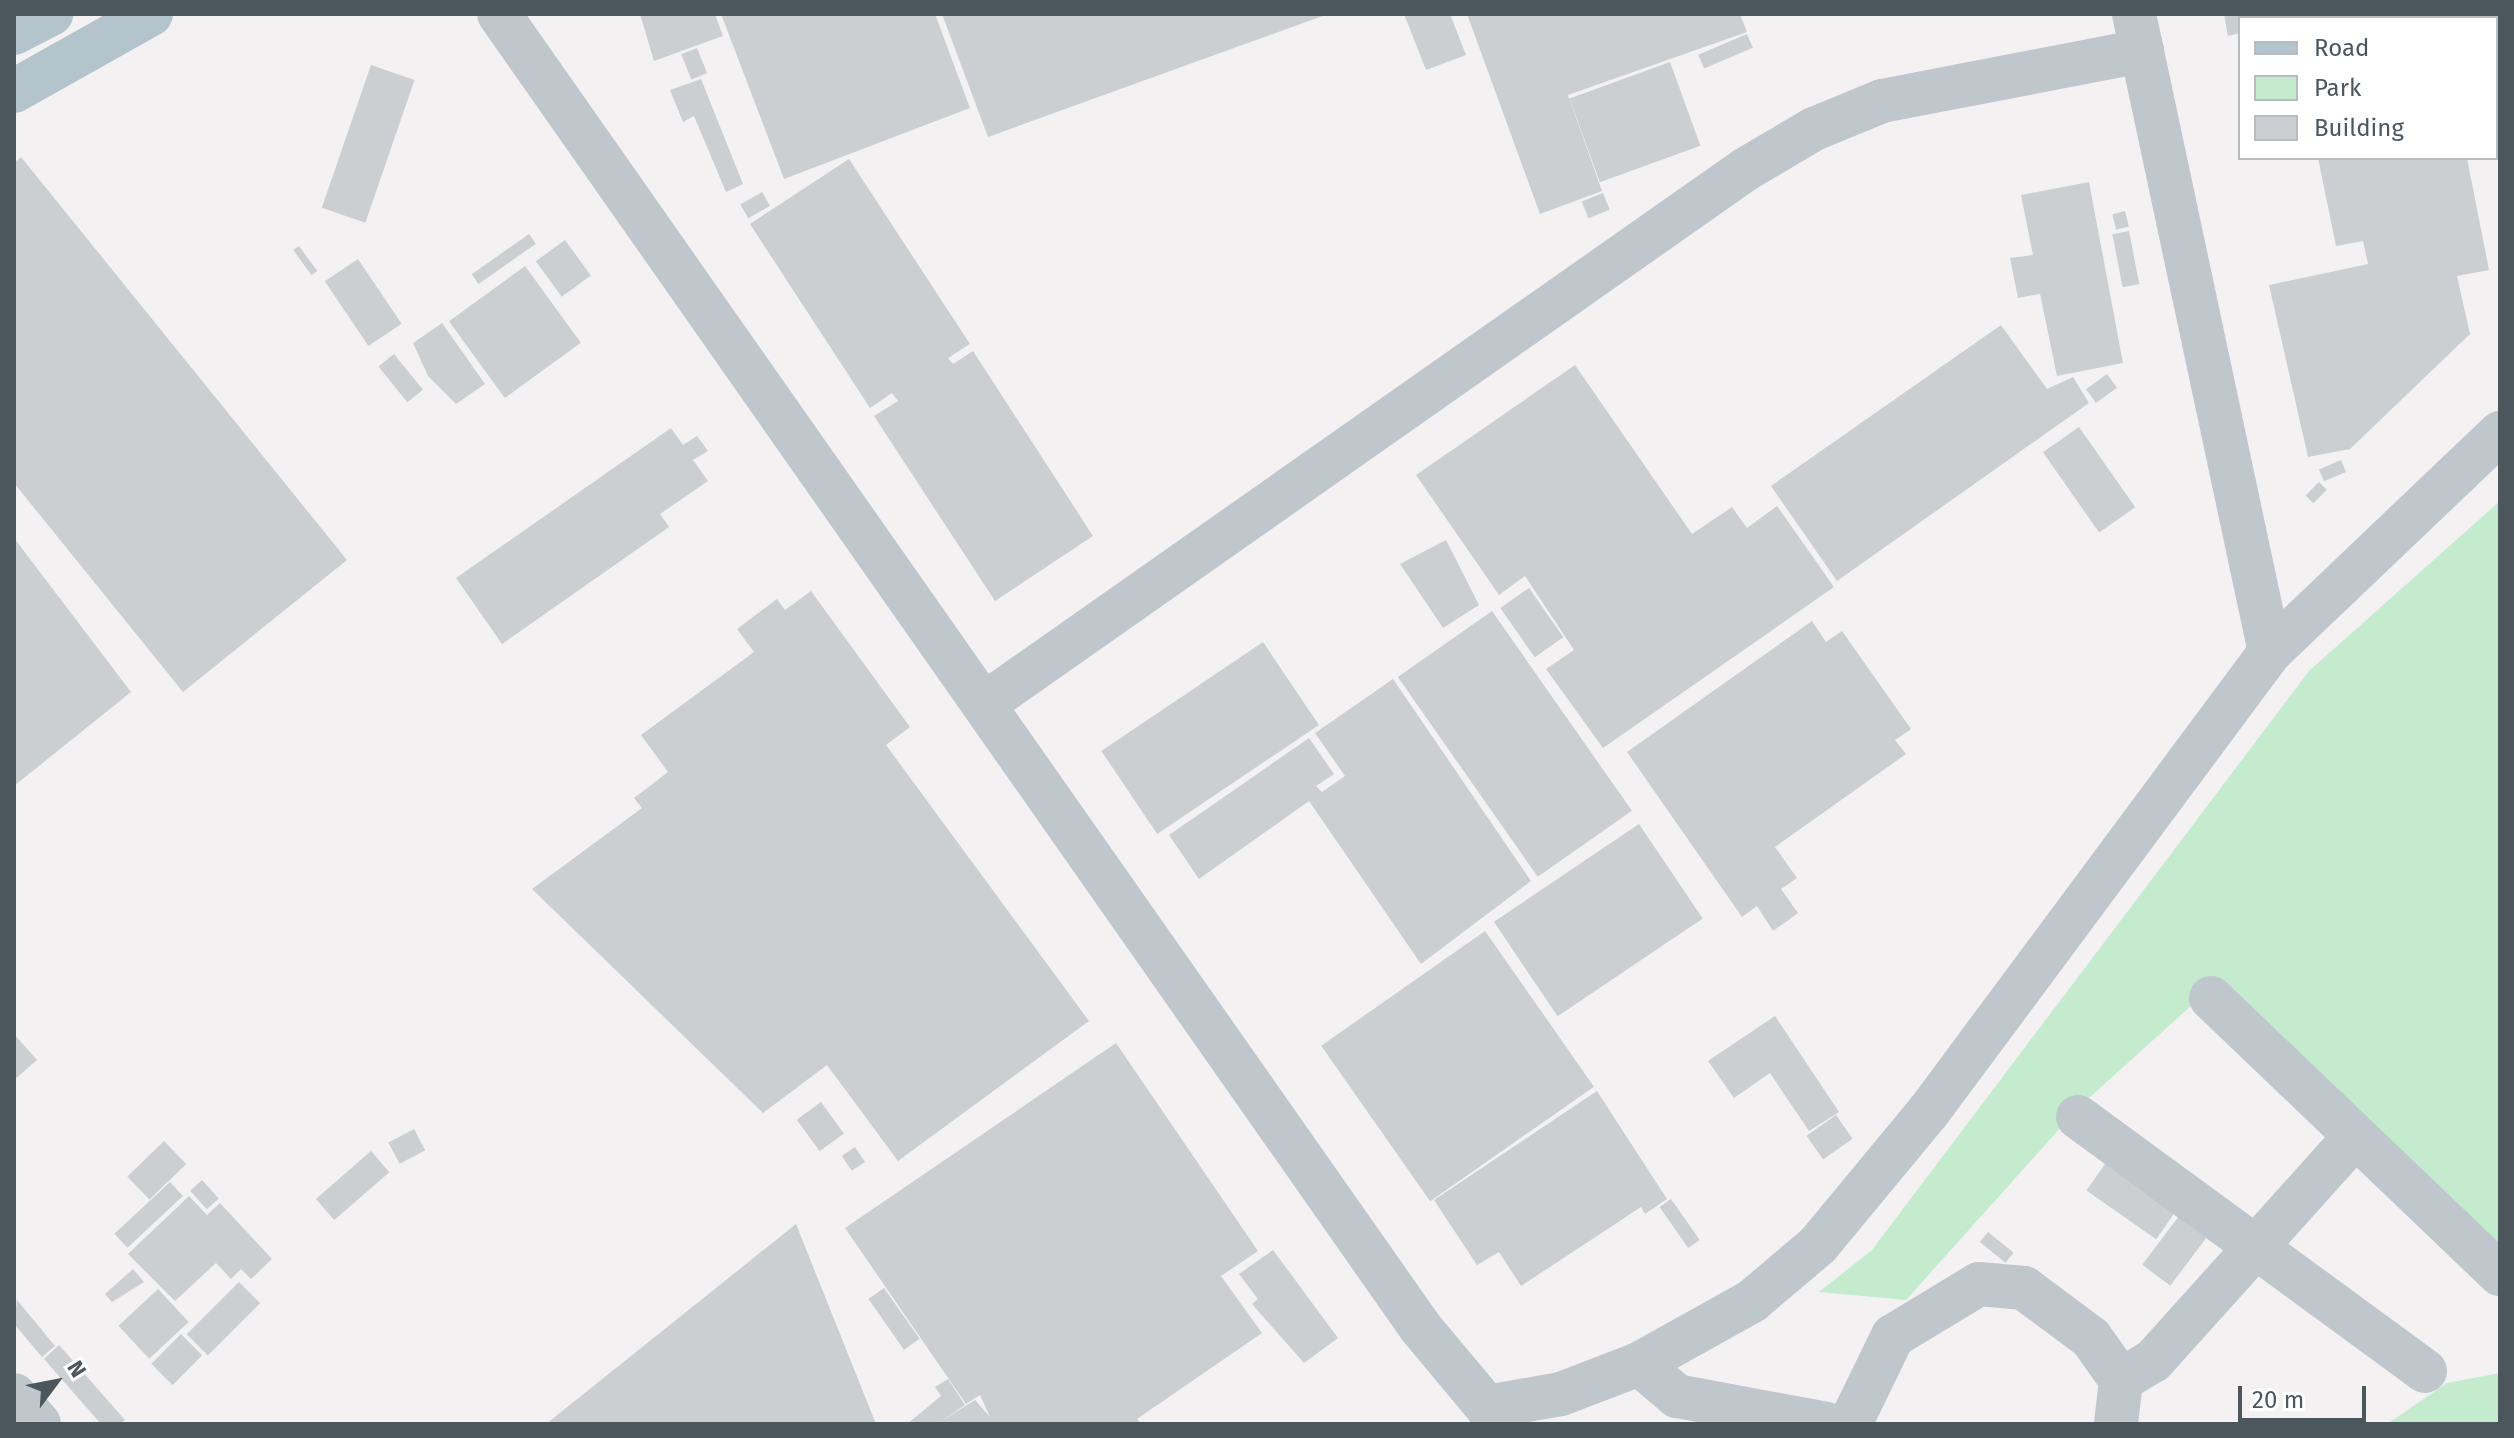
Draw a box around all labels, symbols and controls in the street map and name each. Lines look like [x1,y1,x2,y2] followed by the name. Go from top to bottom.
[2238,16,2498,160] legend
[2314,34,2369,62] text: Road
[2314,74,2361,102] text: Park
[2314,114,2404,142] text: Building
[16,1342,96,1422] north arrow
[61,1356,92,1382] text: N
[2242,1370,2370,1420] scale bar
[2252,1386,2304,1414] text: 20 m

